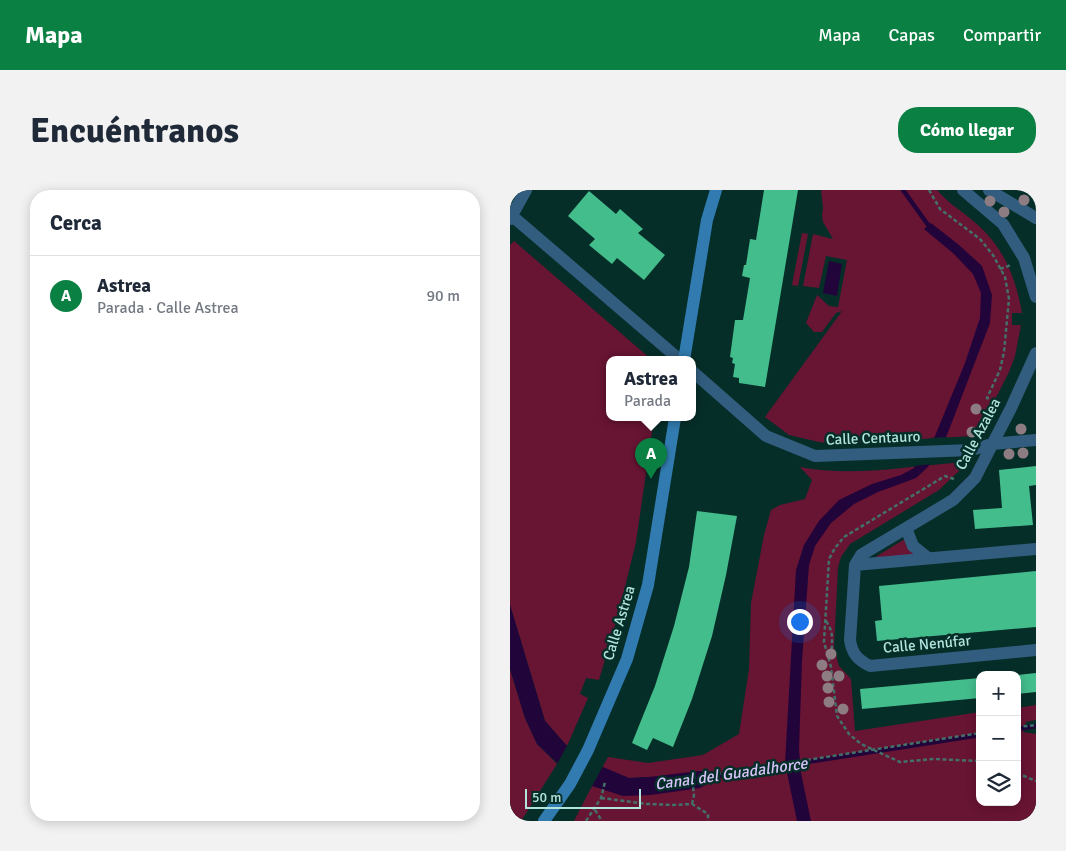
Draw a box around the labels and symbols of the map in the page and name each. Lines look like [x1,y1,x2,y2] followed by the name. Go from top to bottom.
[952,395,1004,473] street label: Calle Azalea
[825,427,921,449] street label: Calle Centauro
[635,438,667,479] pin: A
[599,583,639,663] street label: Calle Astrea
[787,609,813,635] your location
[882,631,972,657] street label: Calle Nenúfar
[654,753,810,795] water label: Canal del Guadalhorce
[525,786,641,809] scale bar

